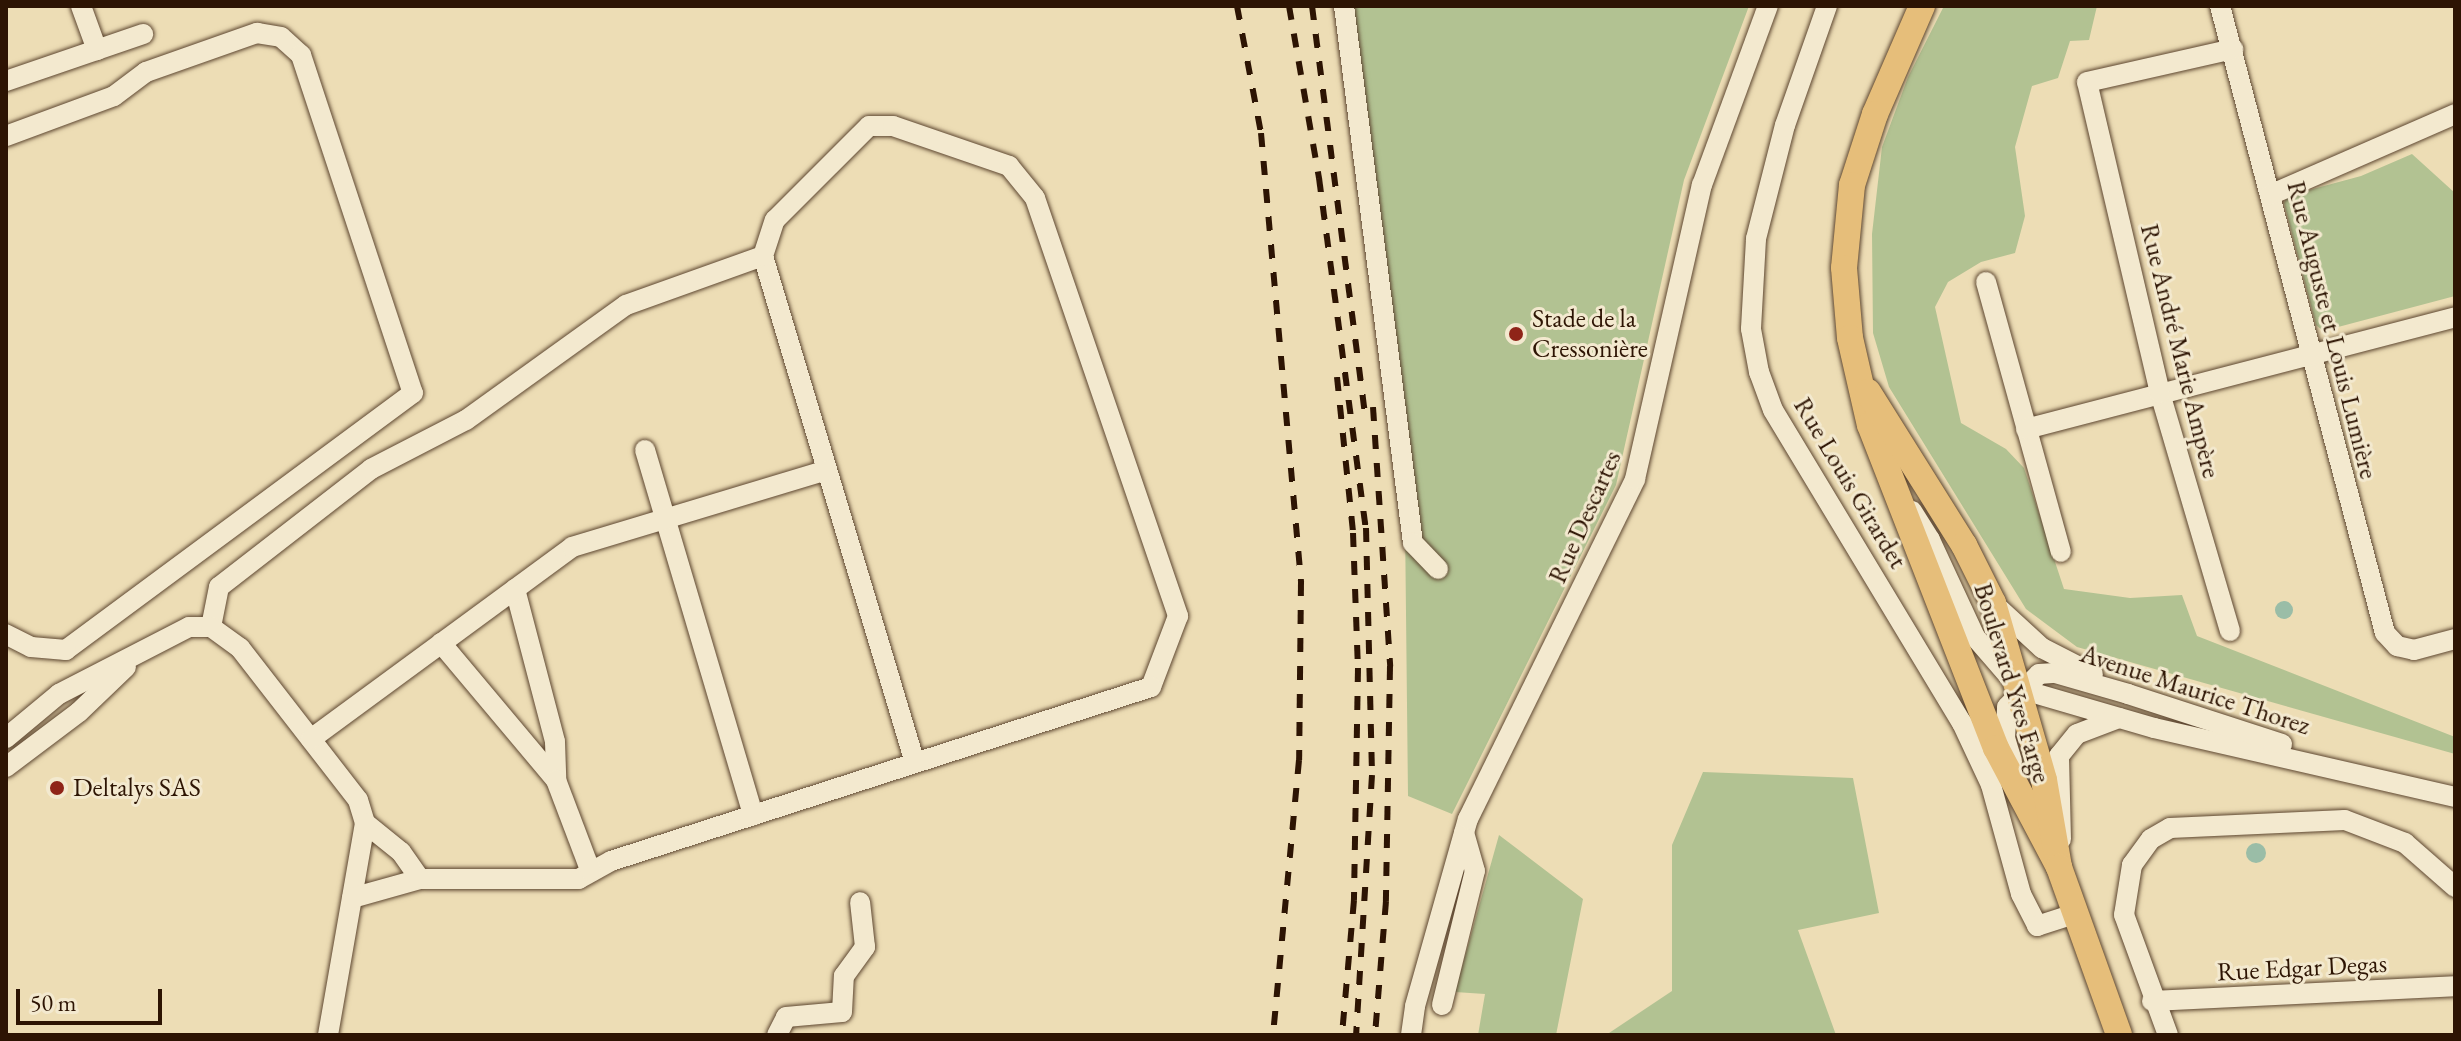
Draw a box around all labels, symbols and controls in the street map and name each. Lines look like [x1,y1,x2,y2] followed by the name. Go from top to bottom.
[2280,178,2384,482] street label: Rue Auguste et Louis Lumière
[2133,221,2227,481] street label: Rue André Marie Ampère
[1532,303,1648,364] place label: Stade de la Cressonière
[1507,325,1525,343] marker: Stade de la Cressonière
[1787,392,1913,574] street label: Rue Louis Girardet
[1542,446,1628,588] street label: Rue Descartes
[1967,579,2057,787] street label: Boulevard Yves Farge
[2076,638,2314,742] street label: Avenue Maurice Thorez
[73,772,201,804] place label: Deltalys SAS
[48,779,66,797] marker: Deltalys SAS
[2216,948,2388,988] street label: Rue Edgar Degas
[20,973,166,1023] scale bar
[30,987,77,1018] text: 50 m

